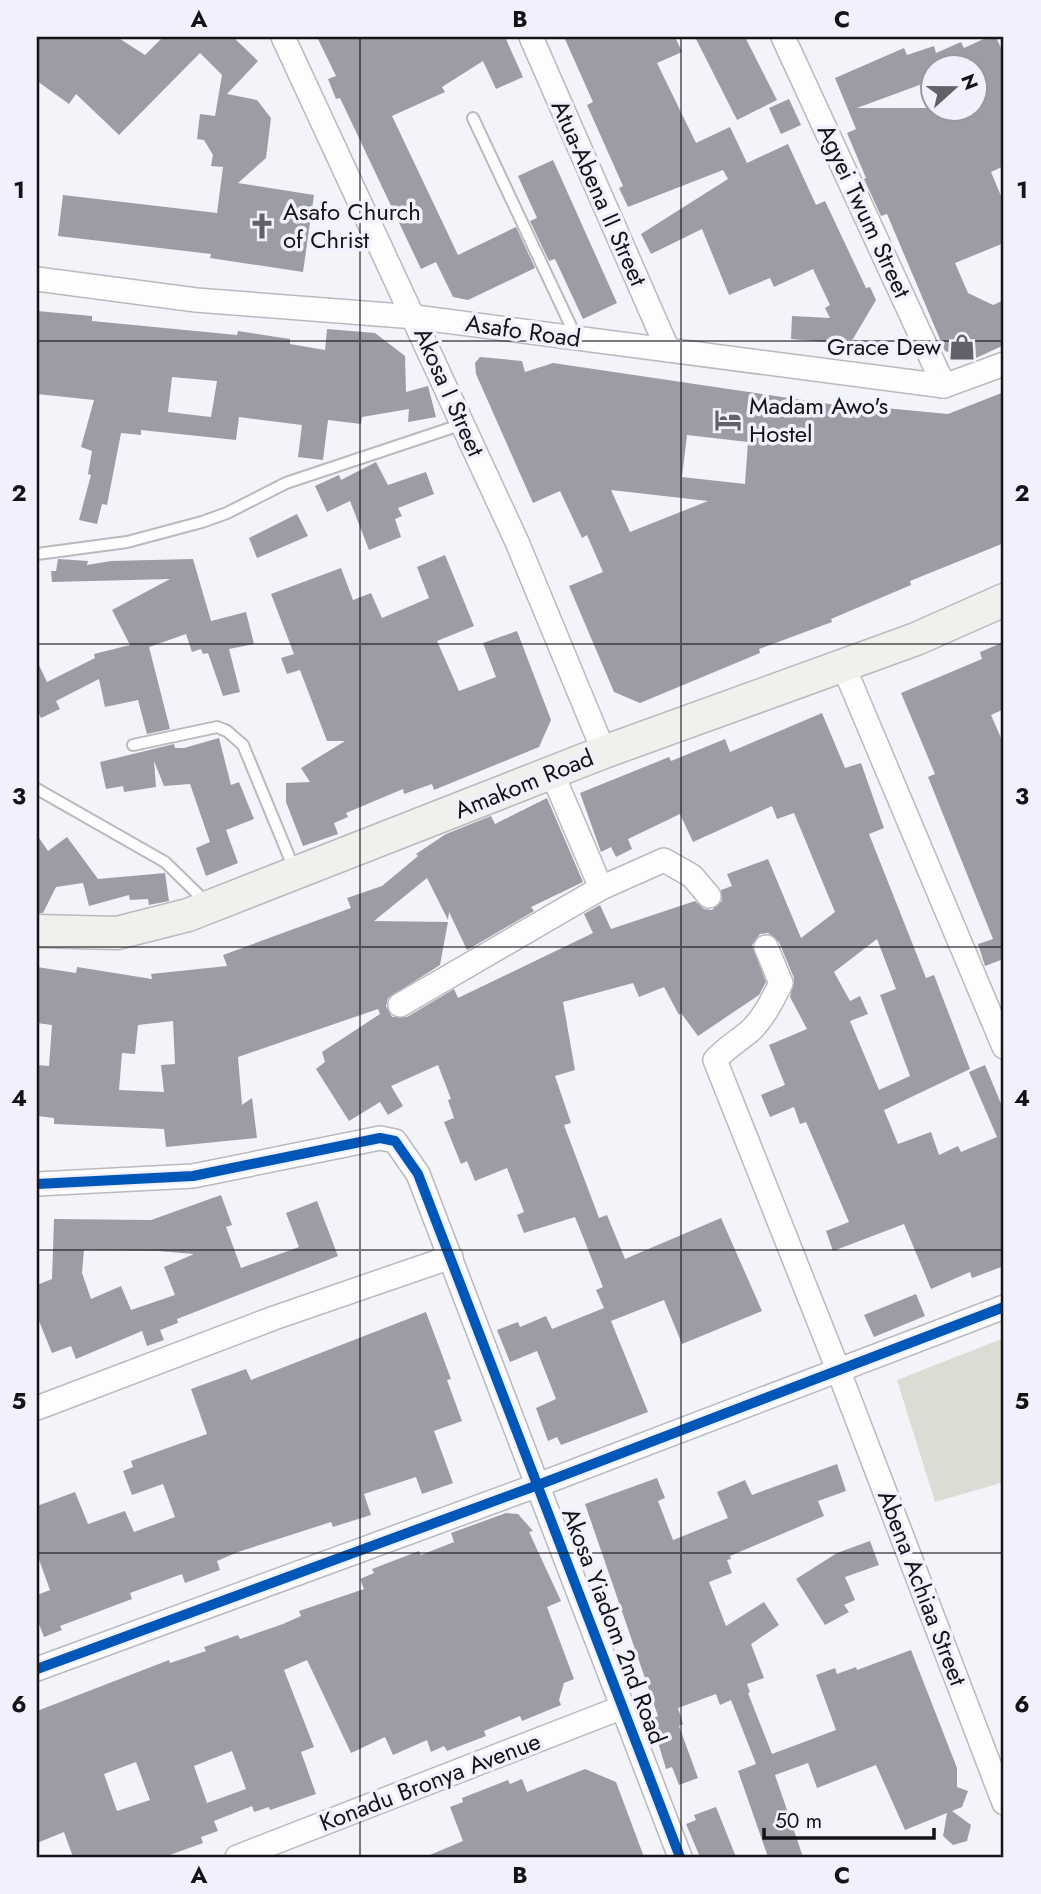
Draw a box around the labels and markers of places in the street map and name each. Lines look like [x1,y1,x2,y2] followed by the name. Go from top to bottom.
[283,194,421,257] place label: Asafo Church of Christ
[247,211,277,241] church icon: Asafo Church of Christ
[827,329,942,364] place label: Grace Dew
[947,332,977,362] shop icon: Grace Dew
[749,388,888,451] place label: Madam Awo's Hostel
[713,405,743,435] hotel icon: Madam Awo's Hostel

